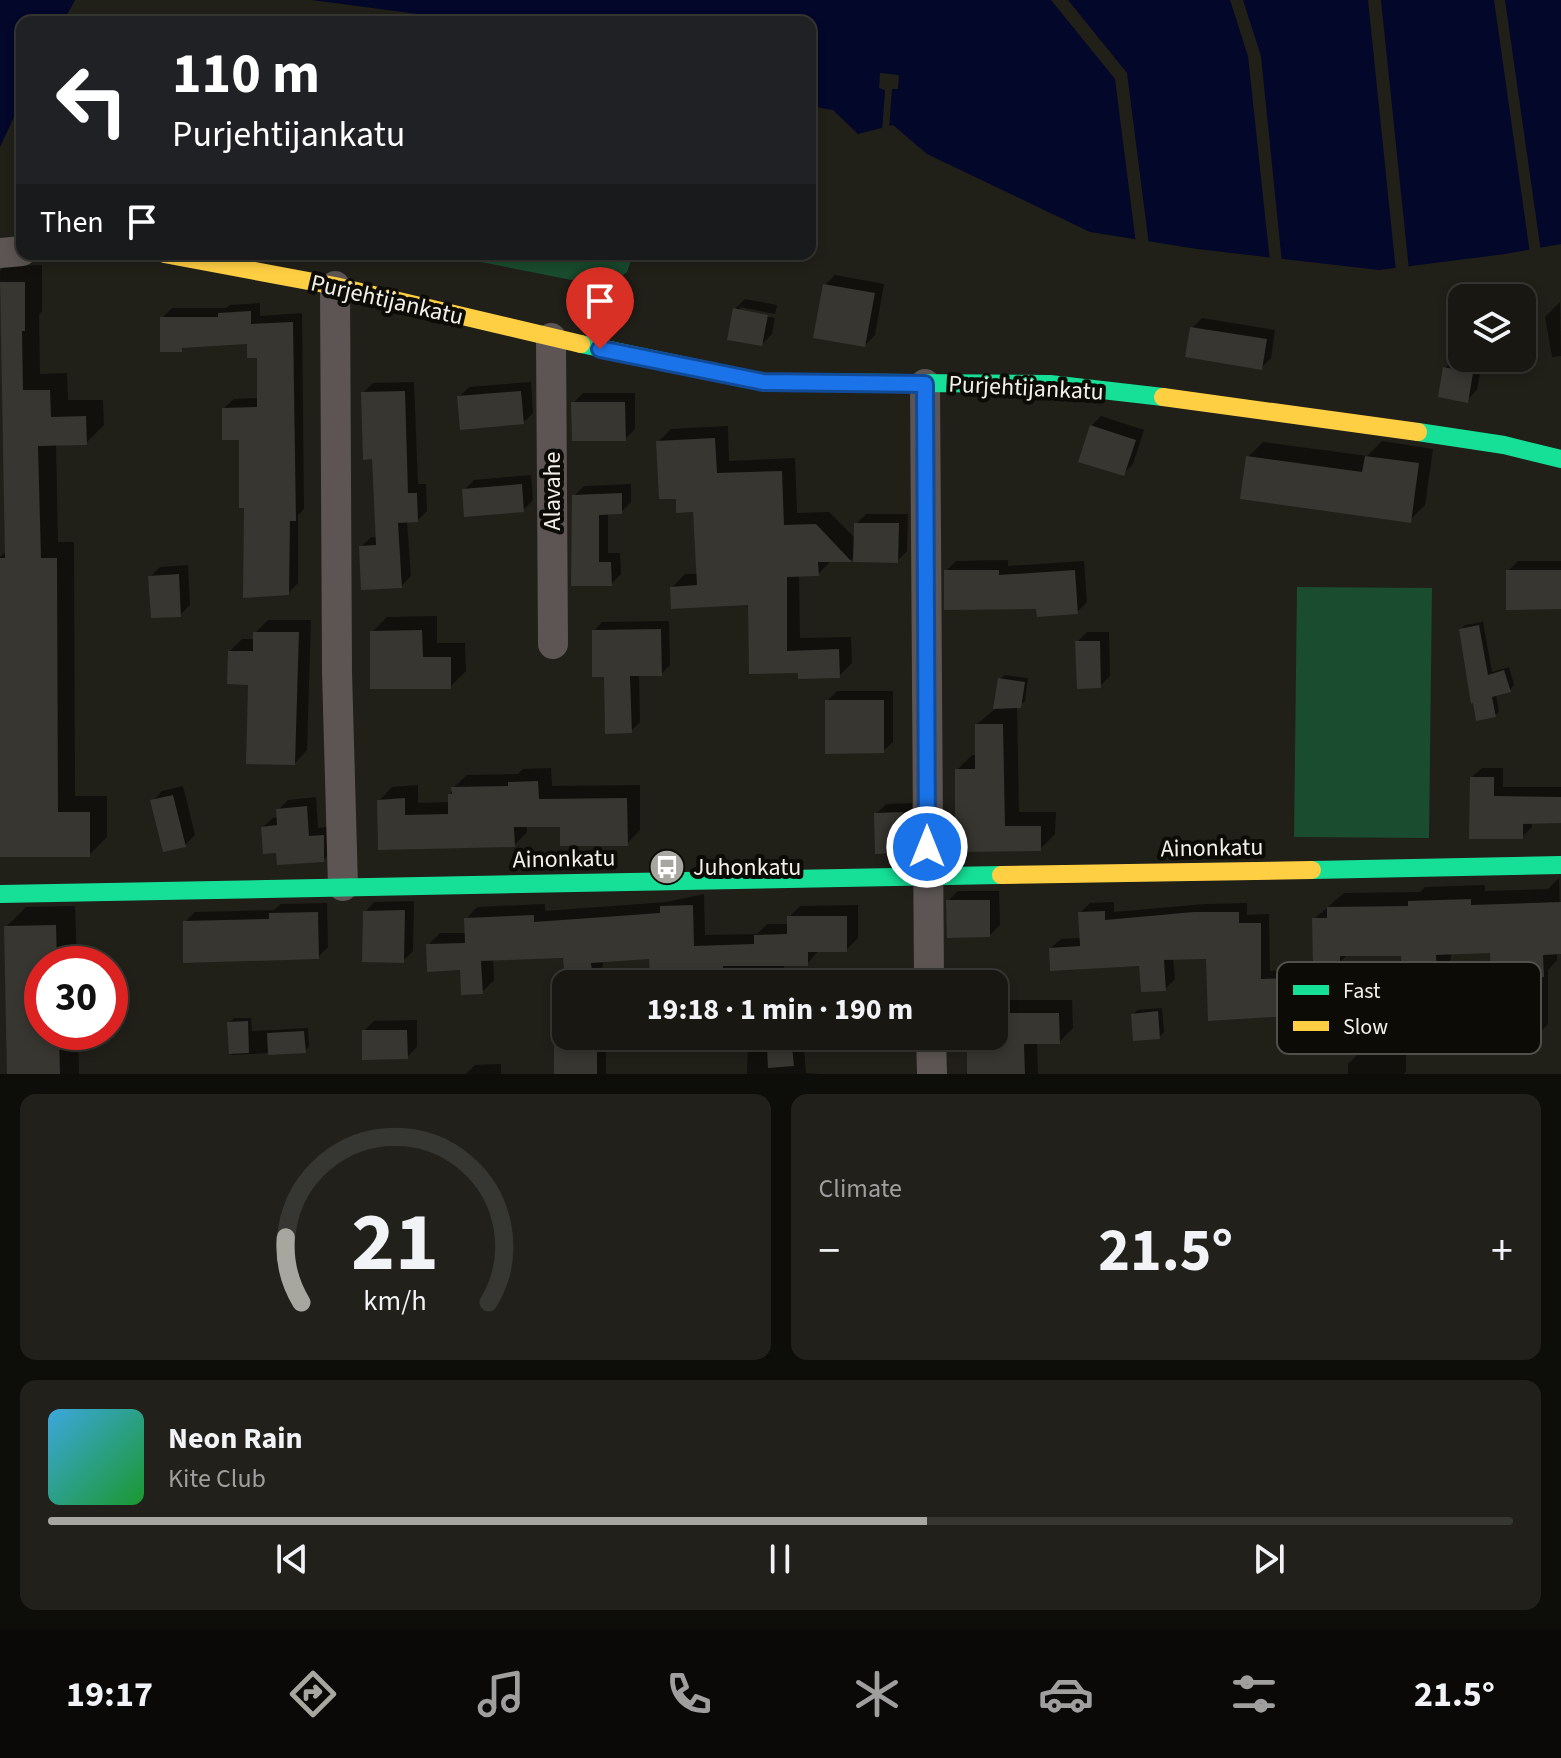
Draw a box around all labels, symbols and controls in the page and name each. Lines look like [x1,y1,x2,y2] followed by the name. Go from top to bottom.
[172,35,320,114] text: 110 m
[40,48,144,152] icon: left
[172,109,405,160] text: Purjehtijankatu
[120,200,164,244] icon: arrive
[40,201,104,244] text: Then
[307,265,467,335] street label: Purjehtijankatu
[566,267,634,349] pin
[578,279,622,323] icon: arrive
[1448,284,1536,372] map controls
[1448,284,1536,372] button: layers
[947,366,1105,410] street label: Purjehtijankatu
[535,451,570,531] street label: Alavahe
[885,805,969,889] position arrow
[1160,830,1264,866] street label: Ainonkatu
[512,841,616,877] street label: Ainonkatu
[648,848,686,886] bus stop icon: Juhonkatu
[693,850,801,885] place label: Juhonkatu
[24,946,128,1050] speed limit sign: 30
[1277,962,1541,1054] legend
[1343,975,1381,1007] text: Fast
[647,988,913,1031] text: 19:18 · 1 min · 190 m
[1343,1011,1388,1043] text: Slow
[819,1170,902,1207] text: Climate
[351,1184,439,1302] text: 21
[1098,1209,1233,1294] text: 21.5°
[819,1220,840,1283] text: −
[1491,1220,1513,1283] text: +
[364,1281,427,1321] text: km/h
[168,1417,303,1460] text: Neon Rain
[168,1460,266,1497] text: Kite Club
[270,1537,314,1581] icon: previous
[758,1537,802,1581] icon: pause
[1247,1537,1291,1581] icon: next
[285,1666,341,1722] icon: directions
[473,1666,529,1722] icon: music
[661,1666,717,1722] icon: phone
[849,1666,905,1722] icon: climate
[1038,1666,1094,1722] icon: car
[1226,1666,1282,1722] icon: filters
[66,1669,153,1720] text: 19:17
[1414,1669,1495,1720] text: 21.5°

